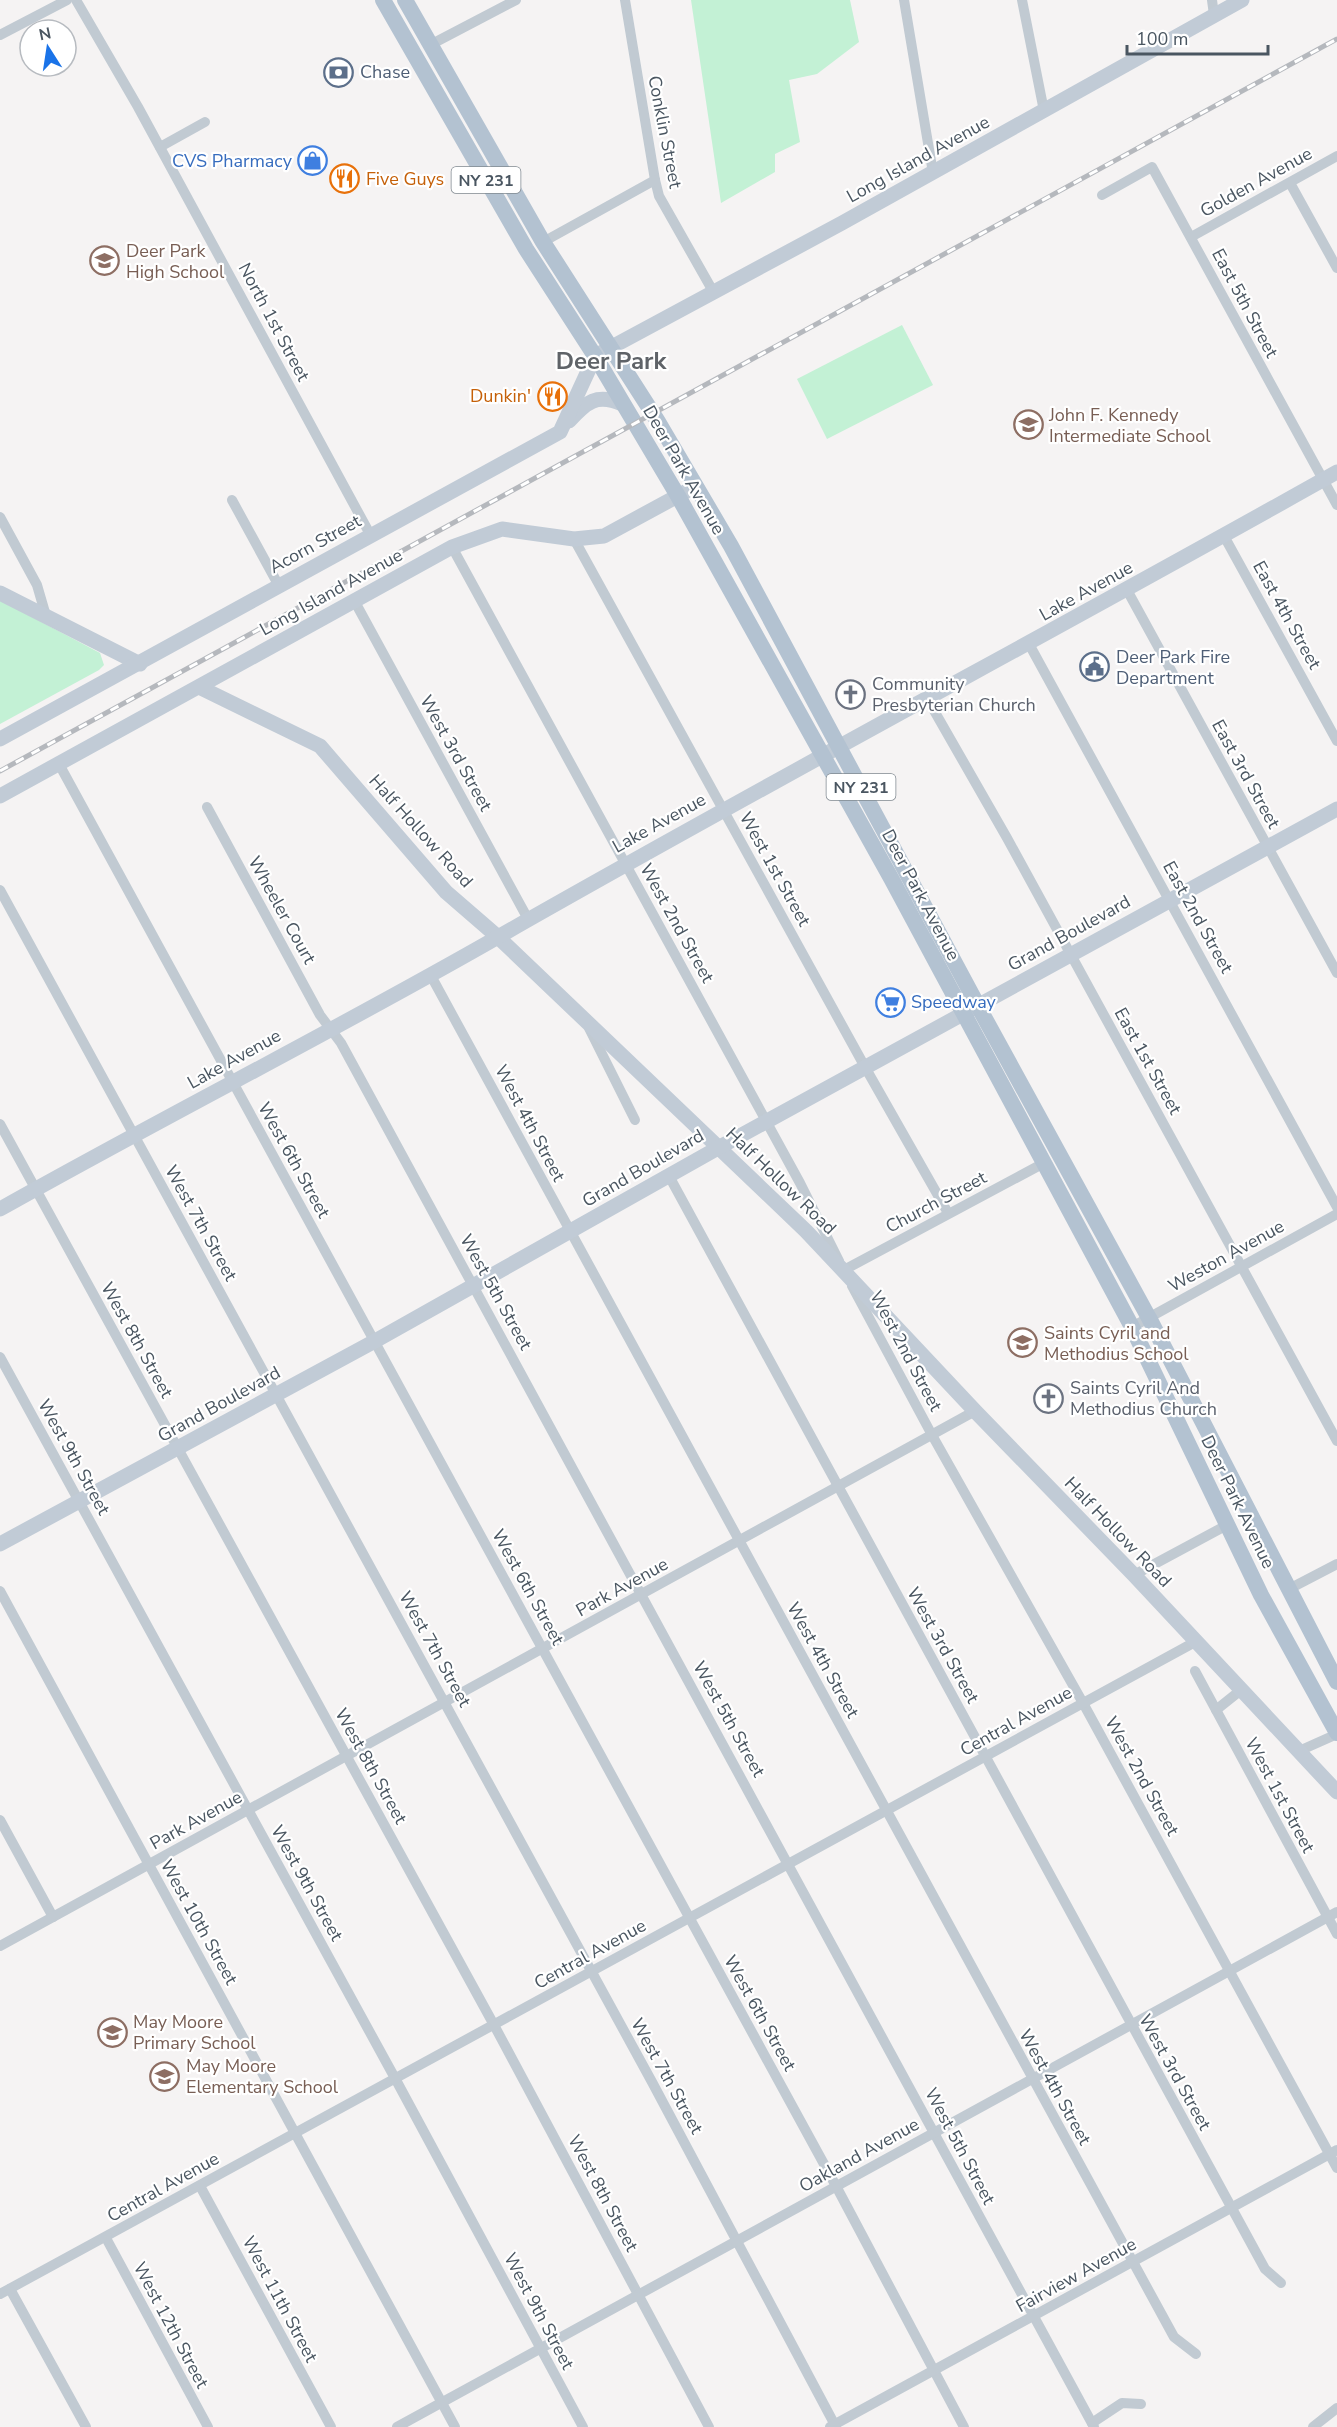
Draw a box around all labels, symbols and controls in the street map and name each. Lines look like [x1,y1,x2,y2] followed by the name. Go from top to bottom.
[18,18,78,78] north arrow
[1127,18,1268,56] scale bar
[37,22,53,46] text: N
[1136,27,1188,51] text: 100 m
[323,56,355,88] bank icon: Chase
[360,60,410,84] place label: Chase
[642,74,688,191] street label: Conklin Street
[842,110,994,208] street label: Long Island Avenue
[1196,141,1316,223] street label: Golden Avenue
[297,145,329,177] shop icon: CVS Pharmacy
[172,149,293,173] place label: CVS Pharmacy
[329,163,361,195] restaurant icon: Five Guys
[366,167,444,191] place label: Five Guys
[452,167,520,193] road number: NY 231
[126,239,225,284] place label: Deer Park High School
[1206,244,1284,362] street label: East 5th Street
[89,245,121,277] school or university icon: Deer Park High School
[233,259,316,386] street label: North 1st Street
[556,345,667,377] district label: Deer Park
[536,380,568,412] restaurant icon: Dunkin'
[470,384,531,408] place label: Dunkin'
[637,401,731,539] street label: Deer Park Avenue
[1048,403,1211,448] place label: John F. Kennedy Intermediate School
[1012,409,1044,441] school or university icon: John F. Kennedy Intermediate School
[265,509,366,579] street label: Acorn Street
[255,543,407,641] street label: Long Island Avenue
[1035,555,1137,627] street label: Lake Avenue
[1247,557,1327,674] street label: East 4th Street
[1116,645,1230,690] place label: Deer Park Fire Department
[1079,651,1111,683] public building icon: Deer Park Fire Department
[872,672,1036,717] place label: Community Presbyterian Church
[835,678,867,710] church icon: Community Presbyterian Church
[414,691,498,816] street label: West 3rd Street
[1206,715,1286,833] street label: East 3rd Street
[364,769,478,893] street label: Half Hollow Road
[826,774,896,800] road number: NY 231
[608,787,710,859] street label: Lake Avenue
[734,808,817,931] street label: West 1st Street
[876,825,966,965] street label: Deer Park Avenue
[242,852,322,969] street label: Wheeler Court
[1157,857,1239,978] street label: East 2nd Street
[634,859,720,988] street label: West 2nd Street
[1003,889,1135,977] street label: Grand Boulevard
[874,986,906,1018] supermarket icon: Speedway
[911,990,997,1014] place label: Speedway
[1109,1003,1188,1119] street label: East 1st Street
[183,1023,285,1095] street label: Lake Avenue
[489,1060,571,1186] street label: West 4th Street
[252,1098,336,1223] street label: West 6th Street
[721,1122,841,1240] street label: Half Hollow Road
[578,1123,708,1213] street label: Grand Boulevard
[159,1161,243,1286] street label: West 7th Street
[881,1165,991,1239] street label: Church Street
[1164,1214,1288,1298] street label: Weston Avenue
[454,1230,538,1355] street label: West 5th Street
[95,1278,179,1403] street label: West 8th Street
[864,1287,948,1416] street label: West 2nd Street
[1044,1321,1189,1366] place label: Saints Cyril and Methodius School
[1007,1327,1039,1359] school or university icon: Saints Cyril and Methodius School
[153,1360,285,1448] street label: Grand Boulevard
[1070,1376,1217,1421] place label: Saints Cyril And Methodius Church
[1033,1382,1065,1414] church icon: Saints Cyril And Methodius Church
[32,1395,116,1520] street label: West 9th Street
[1195,1431,1281,1573] street label: Deer Park Avenue
[1059,1472,1177,1592] street label: Half Hollow Road
[486,1525,570,1650] street label: West 6th Street
[572,1552,672,1622] street label: Park Avenue
[901,1583,985,1708] street label: West 3rd Street
[393,1587,477,1712] street label: West 7th Street
[781,1598,865,1723] street label: West 4th Street
[687,1657,771,1782] street label: West 5th Street
[956,1680,1076,1762] street label: Central Avenue
[329,1704,413,1829] street label: West 8th Street
[1099,1712,1185,1841] street label: West 2nd Street
[1240,1733,1321,1857] street label: West 1st Street
[146,1785,246,1855] street label: Park Avenue
[265,1821,349,1946] street label: West 9th Street
[155,1855,244,1990] street label: West 10th Street
[530,1913,650,1995] street label: Central Avenue
[718,1951,802,2076] street label: West 6th Street
[133,2010,256,2055] place label: May Moore Primary School
[1133,2010,1217,2135] street label: West 3rd Street
[625,2014,709,2139] street label: West 7th Street
[96,2016,128,2048] school or university icon: May Moore Primary School
[1013,2025,1097,2150] street label: West 4th Street
[186,2054,339,2099] place label: May Moore Elementary School
[149,2060,181,2092] school or university icon: May Moore Elementary School
[919,2083,1001,2209] street label: West 5th Street
[795,2112,923,2198] street label: Oakland Avenue
[562,2130,644,2256] street label: West 8th Street
[103,2146,223,2228] street label: Central Avenue
[237,2232,324,2367] street label: West 11th Street
[1012,2232,1140,2318] street label: Fairview Avenue
[498,2248,580,2374] street label: West 9th Street
[128,2258,215,2393] street label: West 12th Street

